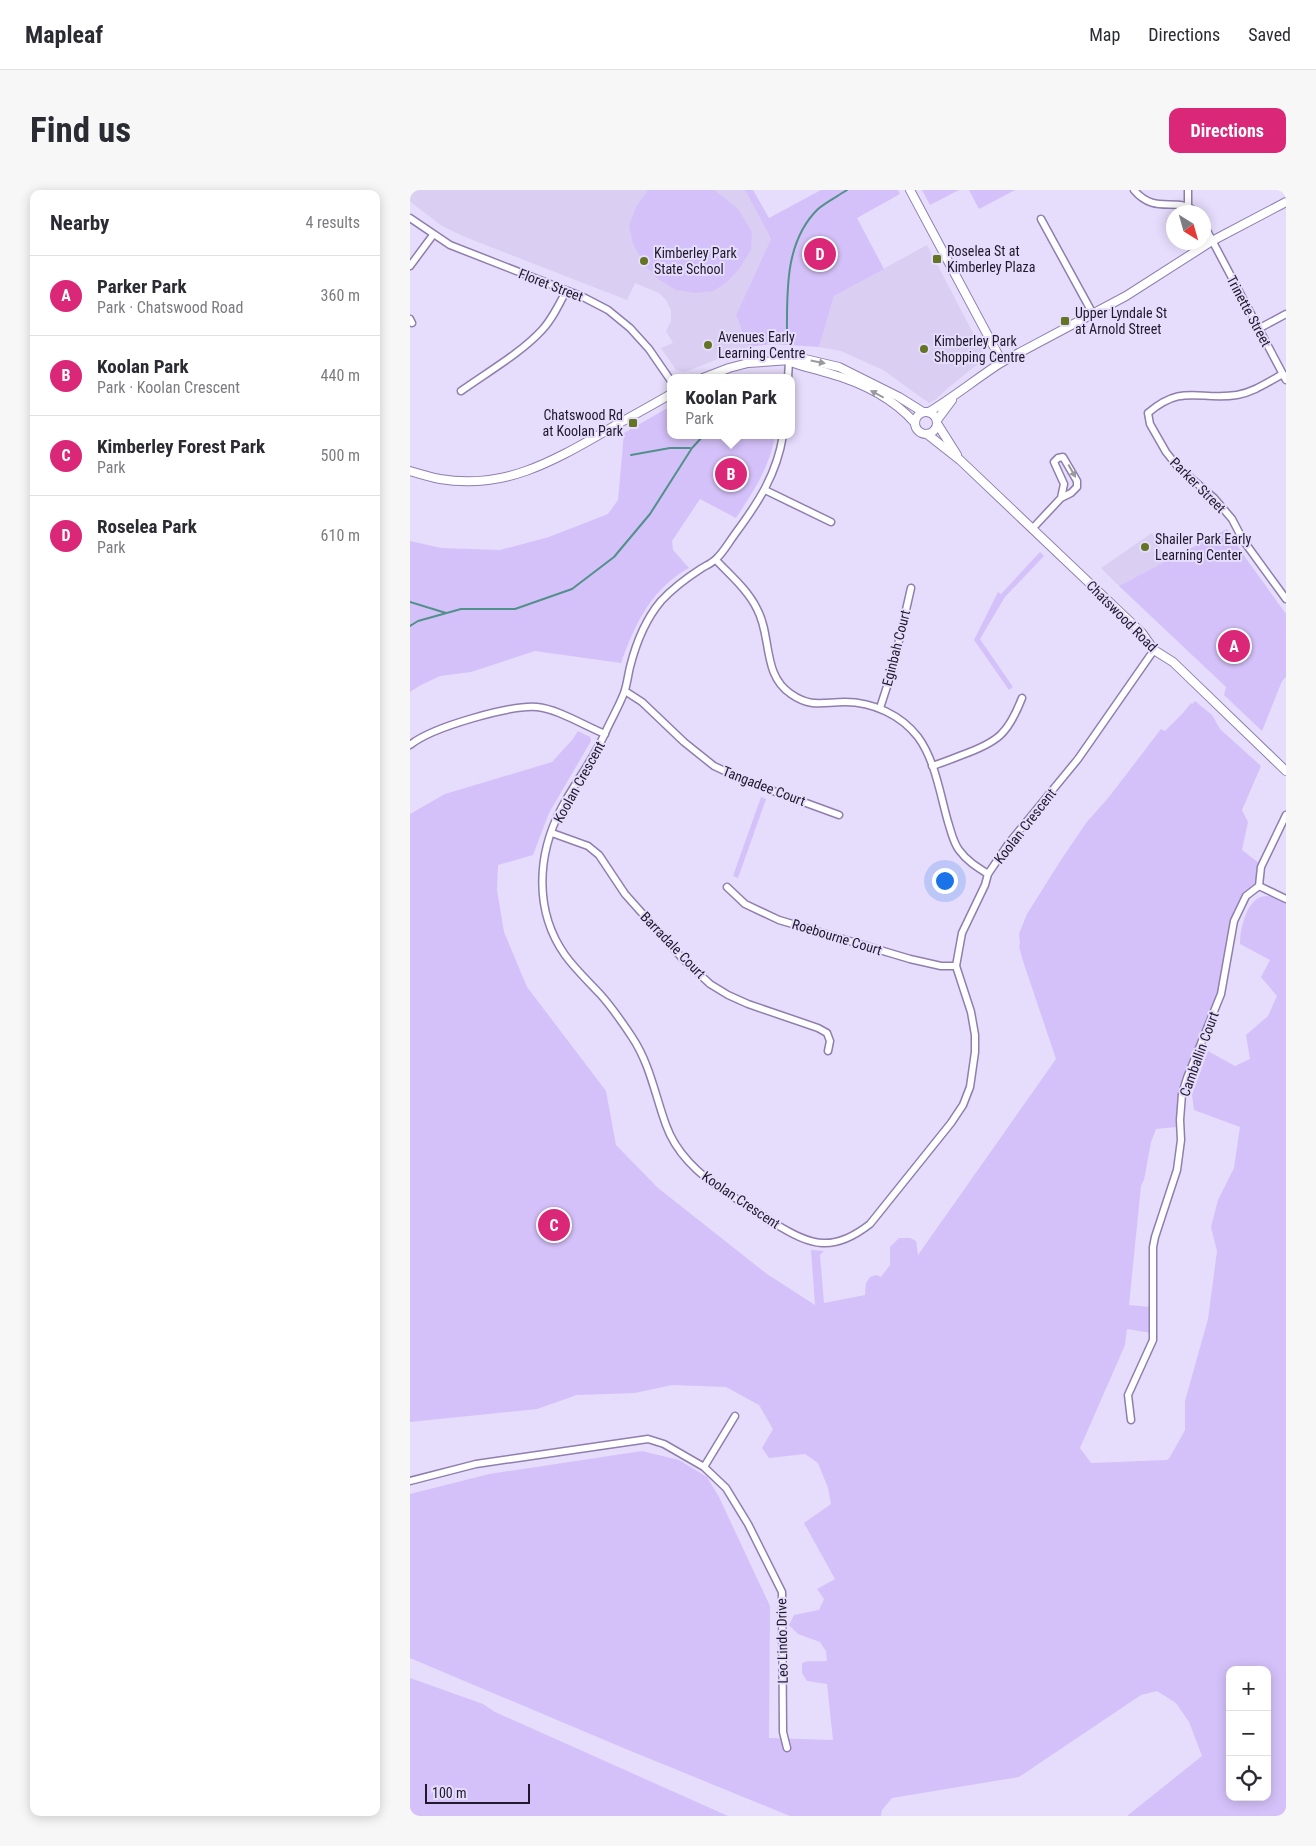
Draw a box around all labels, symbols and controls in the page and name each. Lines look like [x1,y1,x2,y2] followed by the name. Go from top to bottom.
[25,21,103,49] text: Mapleaf
[1089,24,1120,45] text: Map
[1148,24,1220,45] text: Directions
[1248,24,1291,45] text: Saved
[1169,108,1286,153] button: Directions
[30,110,131,151] text: Find us
[1166,205,1211,250] north arrow
[50,211,109,235] text: Nearby
[305,213,360,232] text: 4 results
[804,235,836,273] pin: D
[947,243,1035,275] place label: Roselea St at Kimberley Plaza
[654,245,738,277] place label: Kimberley Park State School
[931,253,943,265] marker: Roselea St at Kimberley Plaza
[638,255,650,267] marker: Kimberley Park State School
[516,265,586,305] street label: Floret Street
[1224,273,1274,349] street label: Trinette Street
[97,275,187,298] text: Parker Park
[61,286,71,305] text: A
[321,286,360,305] text: 360 m
[97,298,243,317] text: Park · Chatswood Road
[1075,305,1167,337] place label: Upper Lyndale St at Arnold Street
[1059,315,1071,327] marker: Upper Lyndale St at Arnold Street
[718,329,806,361] place label: Avenues Early Learning Centre
[934,333,1026,365] place label: Kimberley Park Shopping Centre
[702,339,714,351] marker: Avenues Early Learning Centre
[918,343,930,355] marker: Kimberley Park Shopping Centre
[97,355,189,378] text: Koolan Park
[811,358,827,366] one-way arrow
[62,366,70,385] text: B
[321,366,360,385] text: 440 m
[667,374,795,439] popup
[97,378,240,397] text: Park · Koolan Crescent
[685,386,777,409] text: Koolan Park
[869,390,884,398] one-way arrow
[543,407,624,439] place label: Chatswood Rd at Koolan Park
[685,409,714,428] text: Park
[627,417,639,429] marker: Chatswood Rd at Koolan Park
[97,435,265,458] text: Kimberley Forest Park
[61,446,71,465] text: C
[321,446,360,465] text: 500 m
[1167,454,1229,516] street label: Parker Street
[715,455,747,493] pin: B
[97,458,126,477] text: Park
[1068,464,1076,479] one-way arrow
[97,515,197,538] text: Roselea Park
[61,526,71,545] text: D
[321,526,360,545] text: 610 m
[1155,531,1252,563] place label: Shailer Park Early Learning Center
[97,538,126,557] text: Park
[1139,541,1151,553] marker: Shailer Park Early Learning Center
[1083,577,1161,655] street label: Chatswood Road
[879,608,913,688] street label: Eginbah Court
[1218,627,1250,665] pin: A
[550,739,608,825] street label: Koolan Crescent
[720,763,808,809] street label: Tangadee Court
[991,785,1059,867] street label: Koolan Crescent
[932,868,958,894] your location
[637,908,709,982] street label: Barradale Court
[790,916,884,958] street label: Roebourne Court
[1176,1009,1222,1099] street label: Camballin Court
[699,1168,783,1232] street label: Koolan Crescent
[538,1206,570,1244] pin: C
[773,1598,791,1684] street label: Leo Lindo Drive
[1226,1666,1271,1801] map controls
[1226,1666,1271,1711] button: +
[1226,1711,1271,1756] button: −
[1226,1756,1271,1801] button: locate
[425,1781,530,1804] scale bar
[432,1785,467,1801] text: 100 m

